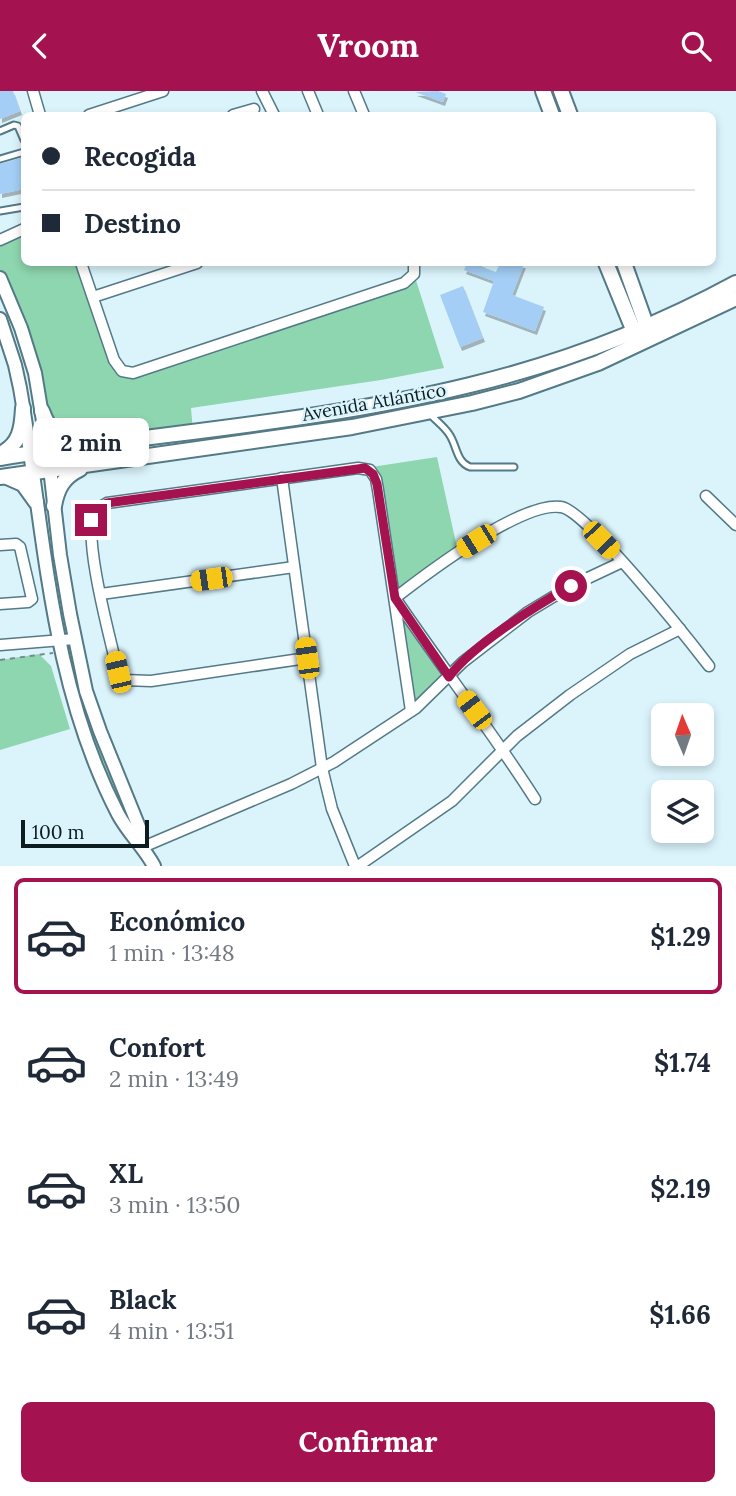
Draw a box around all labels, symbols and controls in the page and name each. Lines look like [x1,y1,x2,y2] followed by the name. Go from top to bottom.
[317,25,419,66] text: Vroom
[21,27,59,65] icon: back
[677,27,715,65] icon: search
[84,140,196,173] text: Recogida
[84,207,181,240] text: Destino
[299,378,448,426] street label: Avenida Atlántico
[33,419,149,467] callout: 2 min
[60,428,122,457] text: 2 min
[75,504,107,536] route end
[579,518,624,562] car
[453,521,500,561] car
[189,566,234,592] car
[555,570,587,602] route start
[294,636,321,680] car
[104,649,133,695] car
[453,687,496,733] car
[651,703,714,767] north arrow
[651,703,714,843] map controls
[651,780,714,843] button: layers
[21,817,149,849] scale bar
[32,820,85,844] text: 100 m
[25,905,88,968] icon: car
[109,905,245,938] text: Económico
[650,920,711,953] text: $1.29
[109,938,235,967] text: 1 min · 13:48
[25,1031,88,1094] icon: car
[109,1031,206,1064] text: Confort
[654,1046,711,1079] text: $1.74
[109,1064,239,1093] text: 2 min · 13:49
[25,1157,88,1220] icon: car
[109,1157,143,1190] text: XL
[650,1172,711,1205] text: $2.19
[109,1190,240,1219] text: 3 min · 13:50
[25,1283,88,1346] icon: car
[109,1283,177,1316] text: Black
[649,1298,711,1331] text: $1.66
[109,1316,234,1345] text: 4 min · 13:51
[21,1402,715,1482] button: Confirmar

